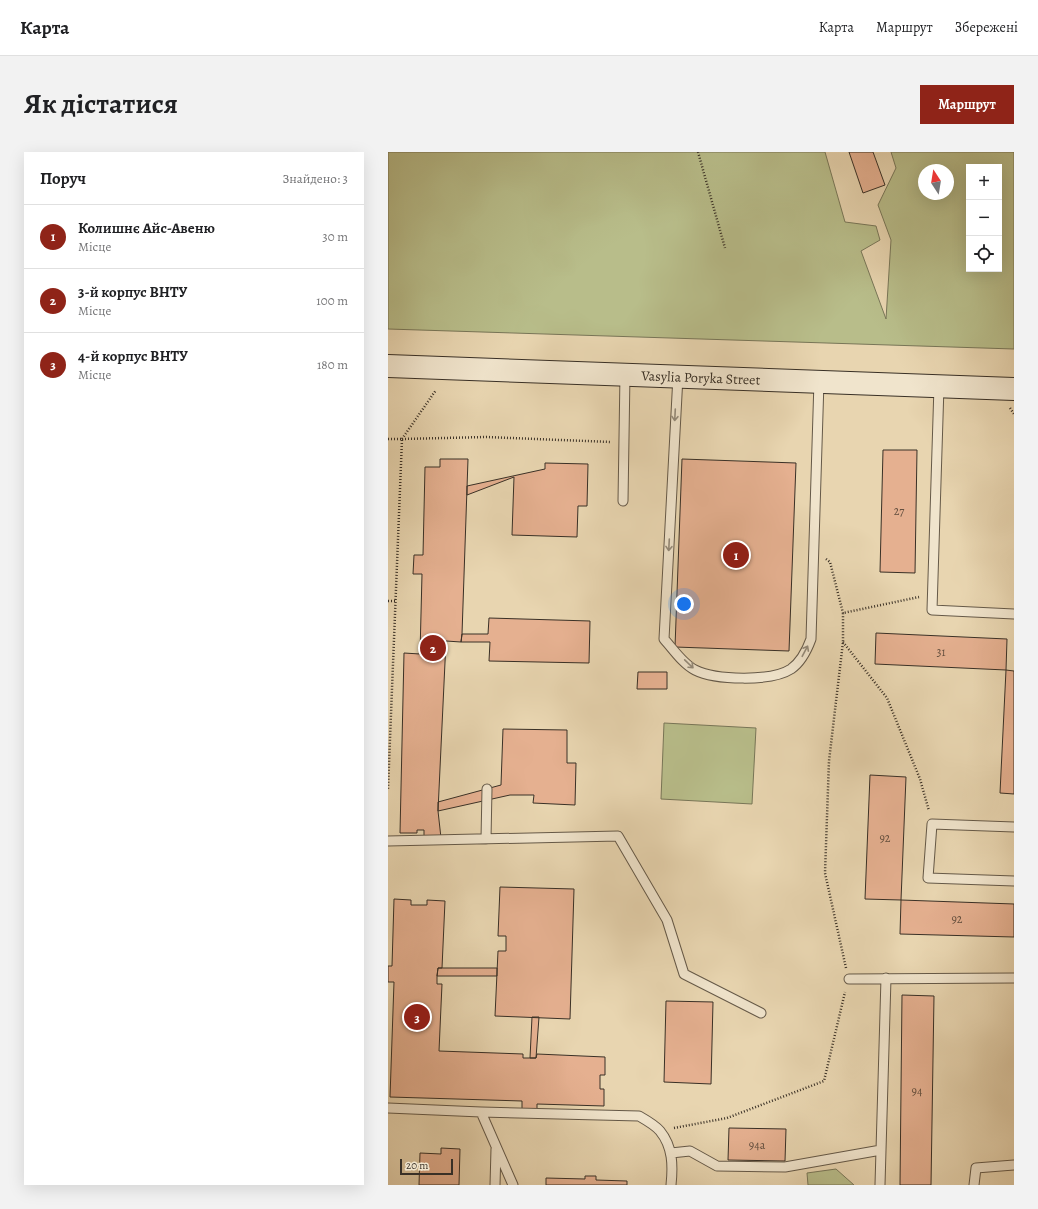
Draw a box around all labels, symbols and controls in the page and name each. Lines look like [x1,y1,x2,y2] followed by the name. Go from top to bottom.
[20,15,69,41] text: Карта
[819,18,854,37] text: Карта
[876,18,933,37] text: Маршрут
[955,18,1018,37] text: Збережені
[24,85,178,123] text: Як дістатися
[920,85,1014,124] button: Маршрут
[918,164,954,200] north arrow
[966,164,1002,272] map controls
[966,164,1002,200] button: +
[40,167,86,190] text: Поруч
[283,170,348,187] text: Знайдено: 3
[966,200,1002,236] button: −
[78,218,215,238] text: Колишнє Айс-Авеню
[51,228,55,245] text: 1
[322,228,348,245] text: 30 m
[966,236,1002,272] button: locate
[78,238,111,255] text: Місце
[78,282,187,302] text: 3-й корпус ВНТУ
[50,292,56,309] text: 2
[316,292,348,309] text: 100 m
[78,302,111,319] text: Місце
[78,346,188,366] text: 4-й корпус ВНТУ
[50,356,56,373] text: 3
[317,356,348,373] text: 180 m
[78,366,111,383] text: Місце
[640,366,761,390] street label: Vasylia Poryka Street
[672,408,679,421] one-way arrow
[894,503,905,519] house number: 27
[665,538,672,551] one-way arrow
[723,540,749,570] pin: 1
[674,594,694,614] your location
[420,633,446,663] pin: 2
[936,644,946,660] house number: 31
[802,645,809,657] one-way arrow
[684,660,694,669] one-way arrow
[879,830,891,846] house number: 92
[951,911,963,927] house number: 92
[404,1002,430,1032] pin: 3
[912,1083,923,1099] house number: 94
[749,1137,766,1153] house number: 94а
[400,1157,453,1176] scale bar
[406,1158,428,1173] text: 20 m

